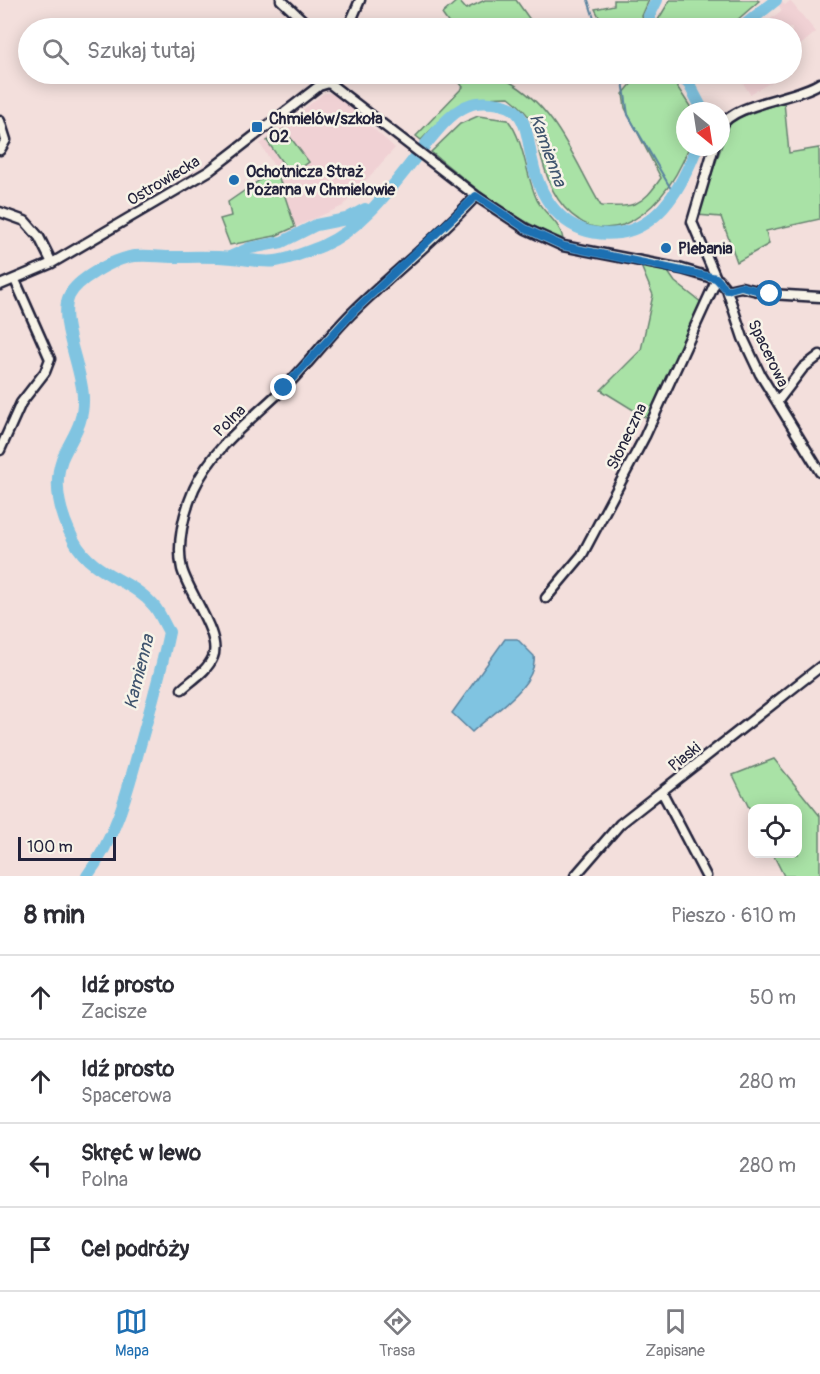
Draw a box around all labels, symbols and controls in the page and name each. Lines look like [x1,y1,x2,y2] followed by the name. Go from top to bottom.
[18,18,802,84] search box
[39,35,72,68] icon: search
[87,37,196,65] text: Szukaj tutaj
[676,102,730,156] north arrow
[269,109,383,147] place label: Chmielów/szkoła 02
[524,111,572,191] water label: Kamienna
[250,120,264,134] marker: Chmielów/szkoła 02
[123,151,204,210] street label: Ostrowiecka
[246,162,396,200] place label: Ochotnicza Straż Pożarna w Chmielowie
[227,173,241,187] marker: Ochotnicza Straż Pożarna w Chmielowie
[678,239,733,259] place label: Plebania
[659,241,673,255] marker: Plebania
[756,280,782,306] route start
[743,317,793,390] street label: Spacerowa
[270,374,296,400] route end
[209,400,250,441] street label: Polna
[602,400,652,473] street label: Słoneczna
[119,631,160,712] water label: Kamienna
[664,738,705,776] street label: Piaski
[748,804,802,858] map controls
[748,804,802,858] button: locate
[18,834,116,862] scale bar
[27,837,73,857] text: 100 m
[24,899,85,931] text: 8 min
[671,903,796,928] text: Pieszo · 610 m
[81,971,174,999] text: Idź prosto
[24,981,57,1014] icon: ahead
[749,985,796,1010] text: 50 m
[81,999,147,1024] text: Zacisze
[81,1055,174,1083] text: Idź prosto
[24,1065,57,1098] icon: ahead
[739,1069,796,1094] text: 280 m
[81,1083,172,1108] text: Spacerowa
[81,1139,201,1167] text: Skręć w lewo
[24,1149,57,1182] icon: left
[739,1153,796,1178] text: 280 m
[81,1167,128,1192] text: Polna
[24,1233,57,1266] icon: arrive
[81,1235,189,1263] text: Cel podróży
[115,1305,149,1361] tab: Mapa
[379,1305,415,1361] tab: Trasa
[645,1305,705,1361] tab: Zapisane

